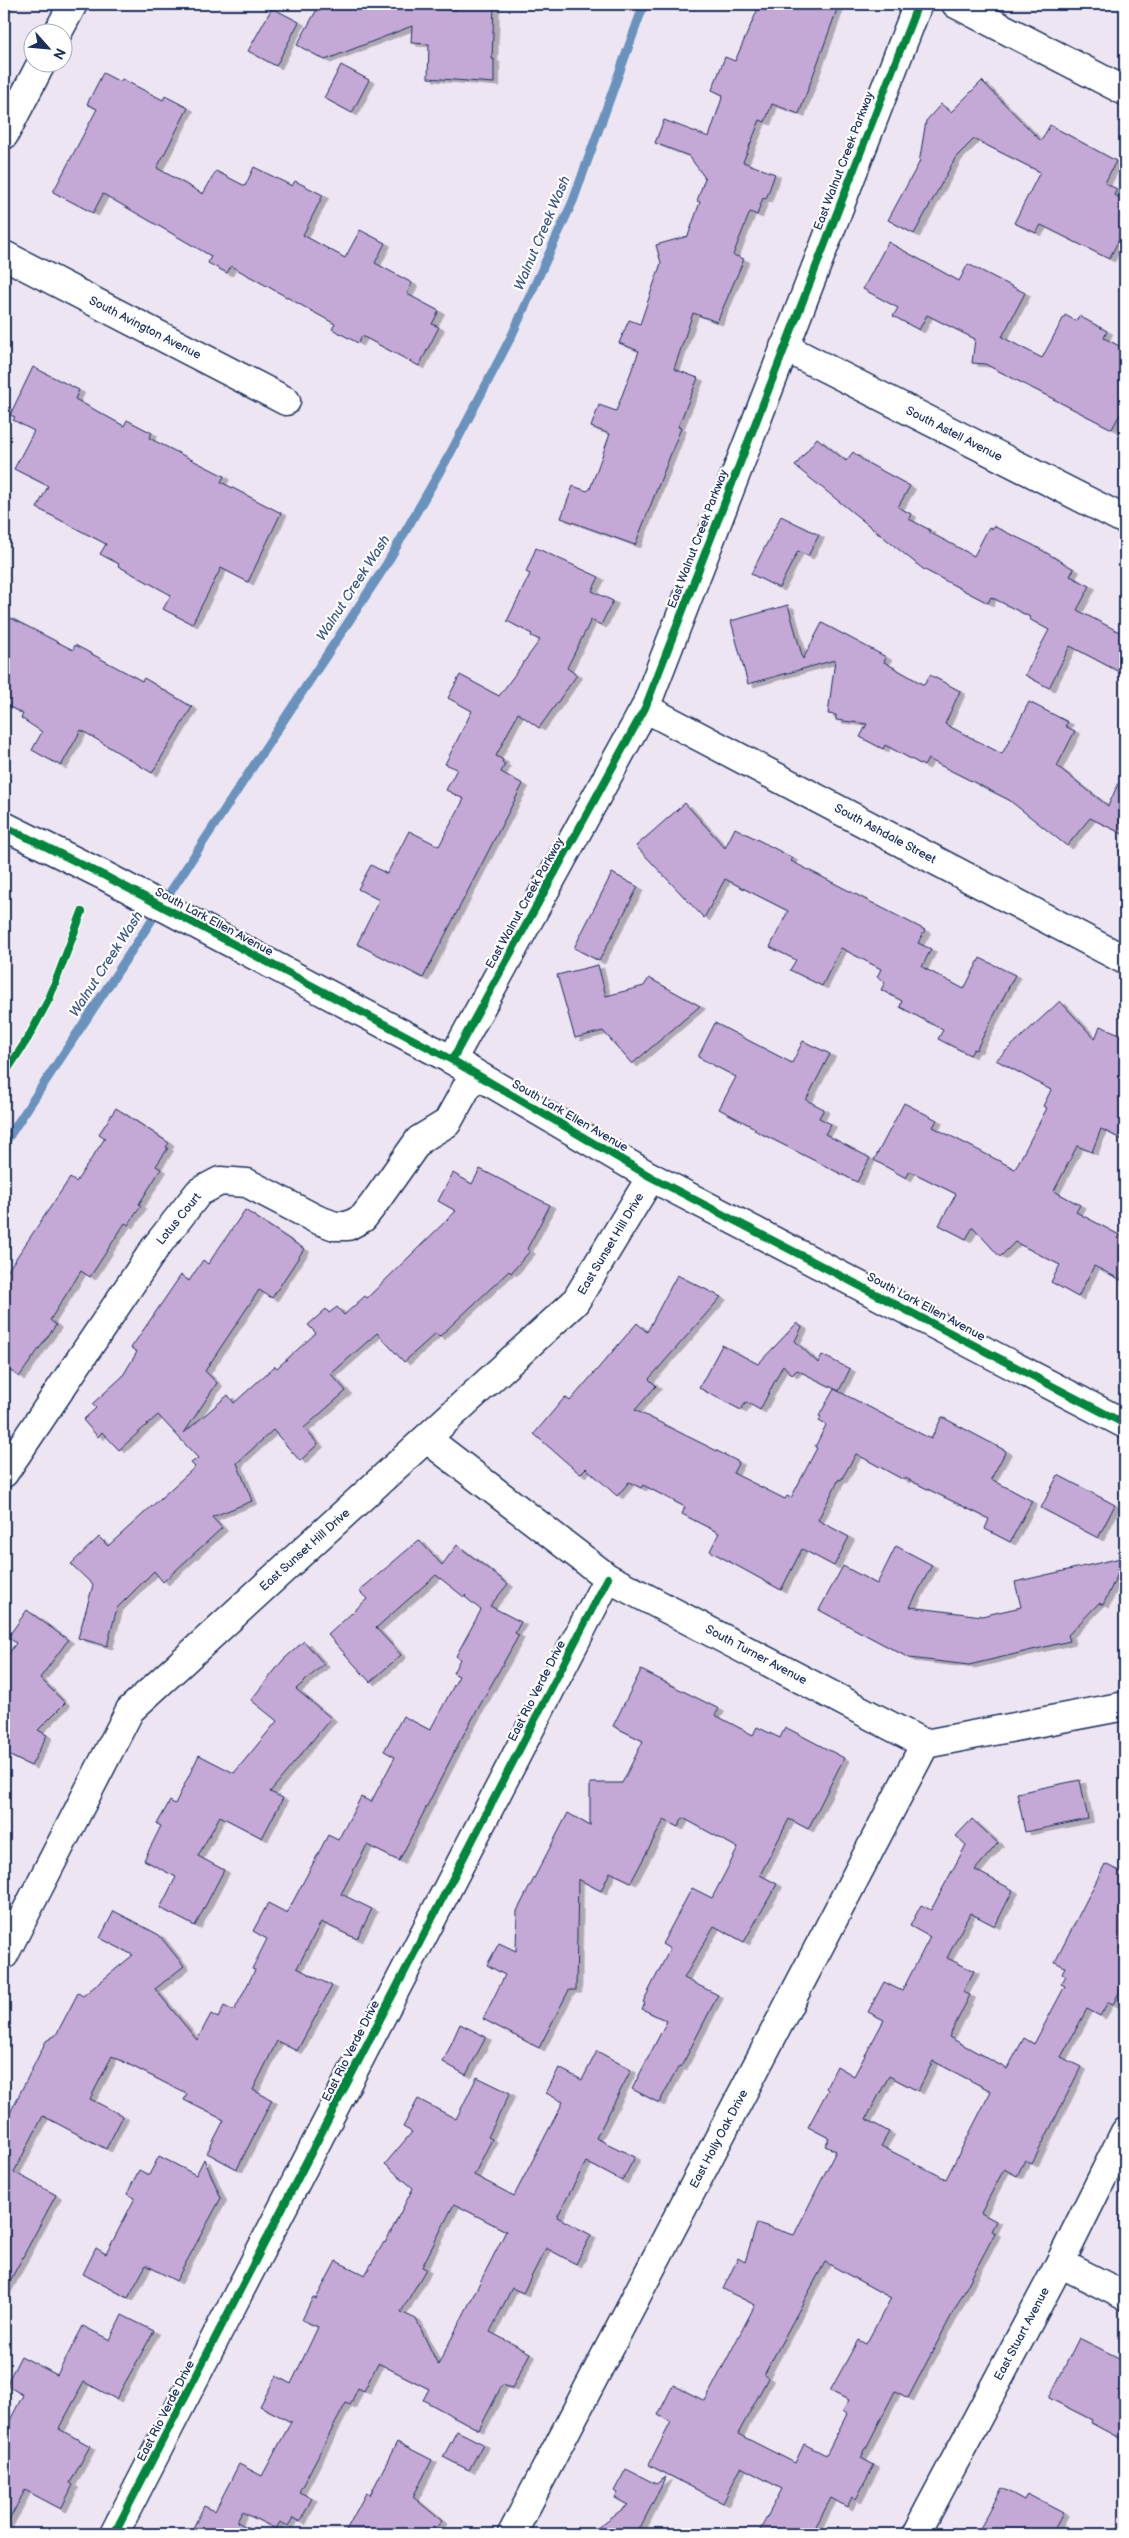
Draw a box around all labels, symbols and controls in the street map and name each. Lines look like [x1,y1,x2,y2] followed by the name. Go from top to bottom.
[22,22,72,72] north arrow
[49,45,69,62] text: N
[811,89,878,232] street label: East Walnut Creek Parkway
[510,173,574,293] water label: Walnut Creek Wash
[86,293,204,363] street label: South Avington Avenue
[903,403,1005,465] street label: South Astell Avenue
[665,467,732,610] street label: East Walnut Creek Parkway
[312,532,394,644] water label: Walnut Creek Wash
[832,801,939,867] street label: South Ashdale Street
[483,834,568,971] street label: East Walnut Creek Parkway
[152,884,276,960] street label: South Lark Ellen Avenue
[65,908,147,1020] water label: Walnut Creek Wash
[509,1077,631,1155] street label: South Lark Ellen Avenue
[153,1190,205,1248] street label: Lotus Court
[575,1190,647,1298] street label: East Sunset Hill Drive
[864,1269,988,1345] street label: South Lark Ellen Avenue
[257,1505,353,1595] street label: East Sunset Hill Drive
[703,1622,809,1688] street label: South Turner Avenue
[505,1638,569,1744] street label: East Rio Verde Drive
[319,1998,383,2104] street label: East Rio Verde Drive
[687,2087,751,2191] street label: East Holly Oak Drive
[991,2285,1053,2383] street label: East Stuart Avenue
[134,2358,198,2464] street label: East Rio Verde Drive

